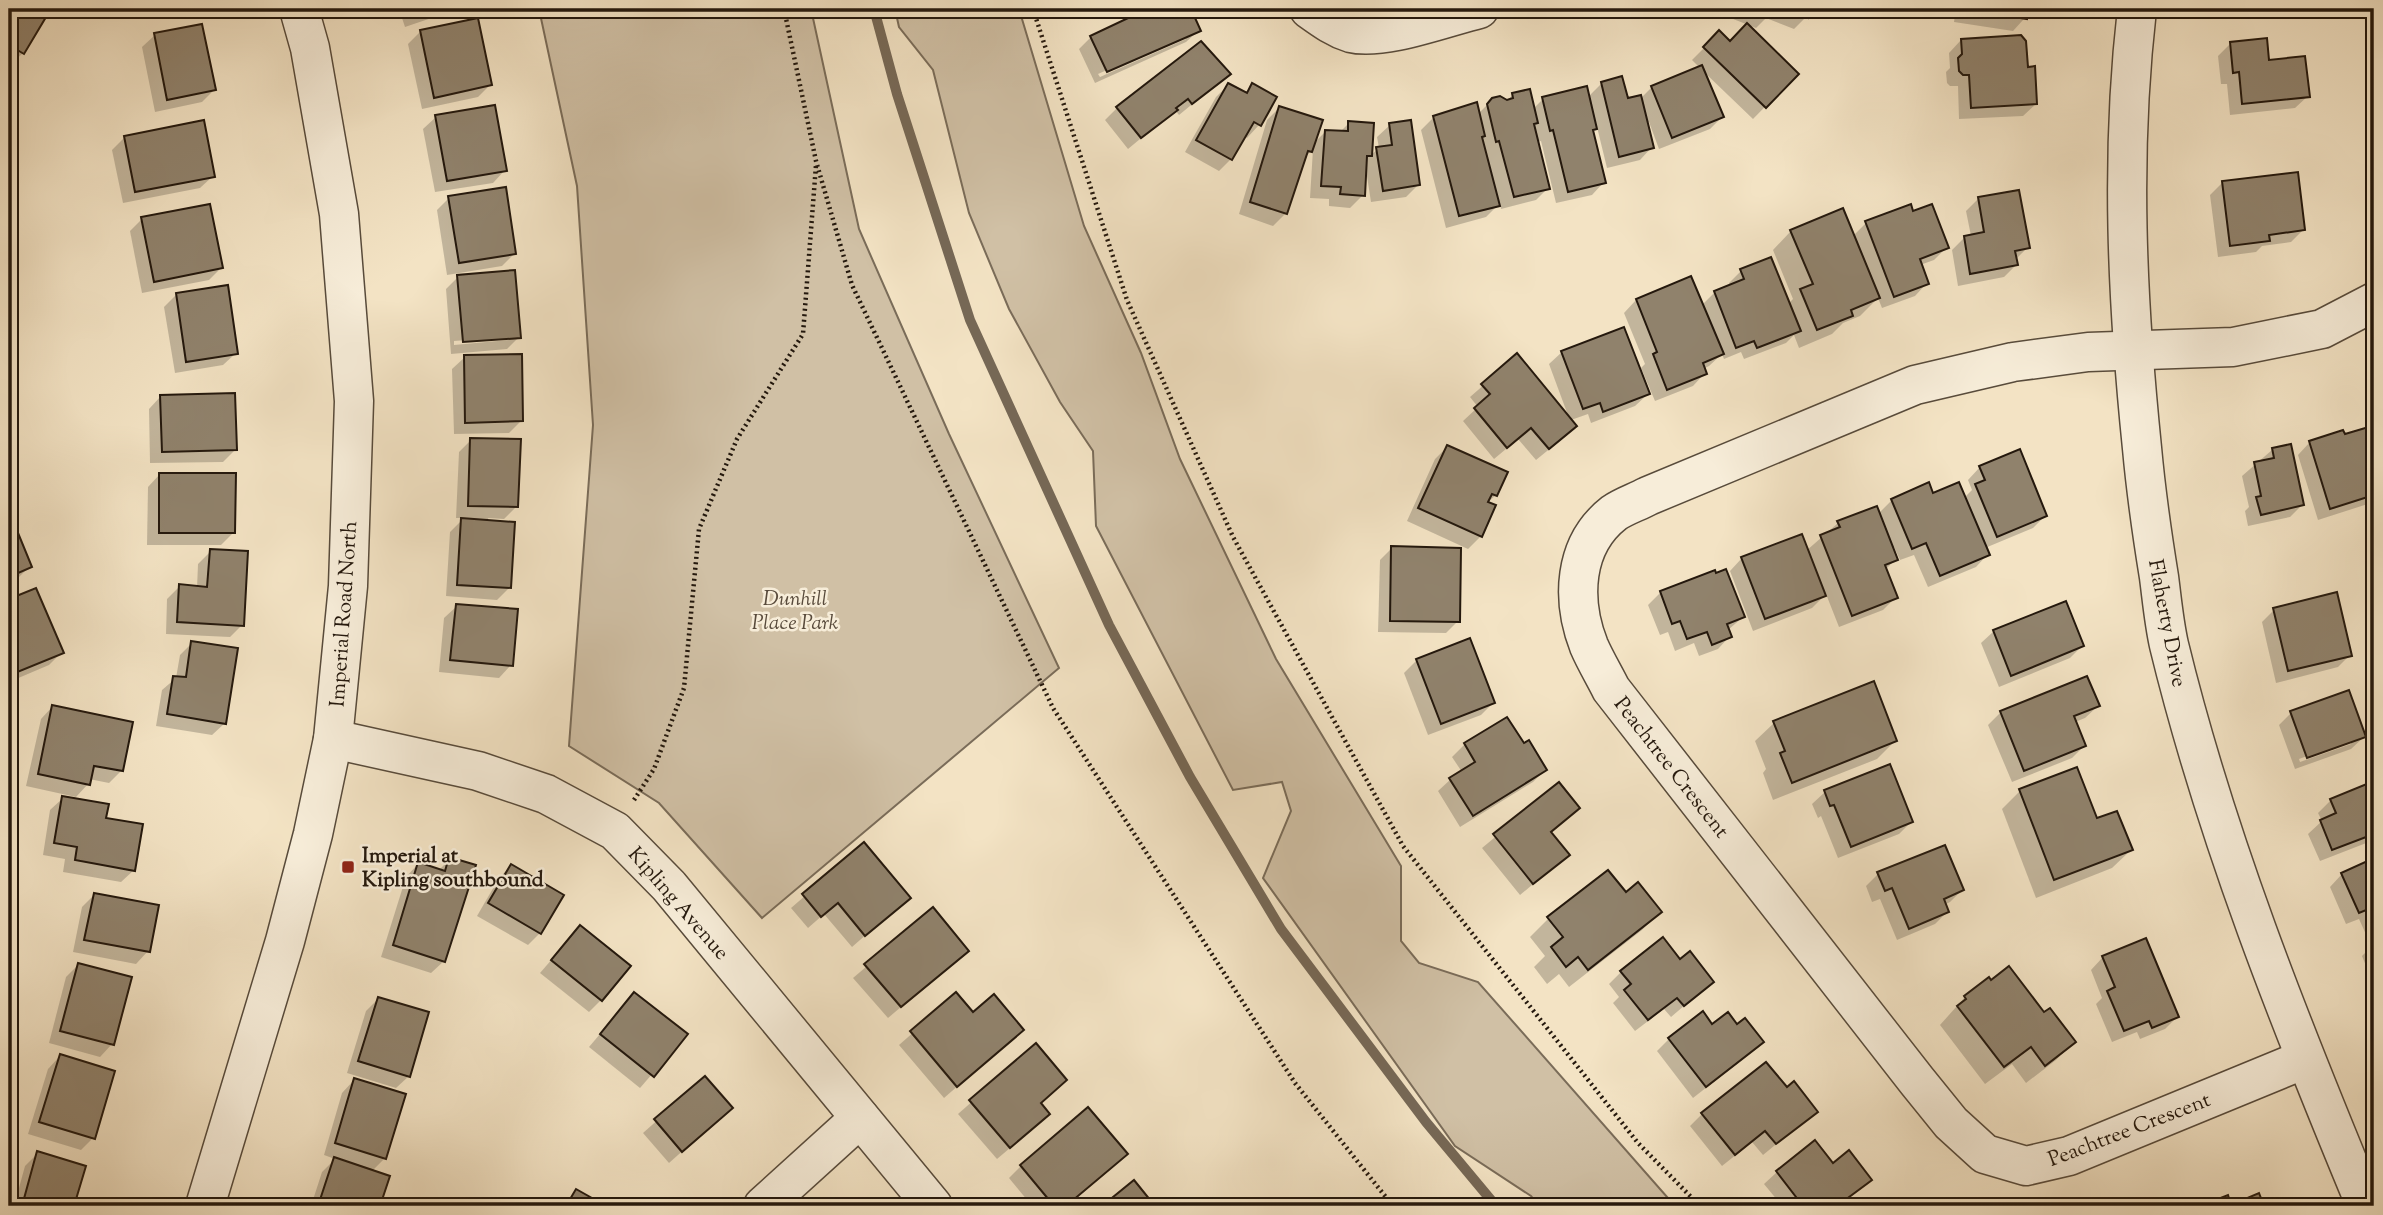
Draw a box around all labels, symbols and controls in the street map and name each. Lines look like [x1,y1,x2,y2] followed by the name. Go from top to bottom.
[324,520,366,708] street label: Imperial Road North
[2139,557,2193,690] street label: Flaherty Drive
[752,585,839,639] park label: Dunhill Place Park
[1606,691,1735,845] street label: Peachtree Crescent
[620,841,735,968] street label: Kipling Avenue
[362,842,544,896] place label: Imperial at Kipling southbound
[340,859,356,875] marker: Imperial at Kipling southbound
[2044,1086,2215,1176] street label: Peachtree Crescent

